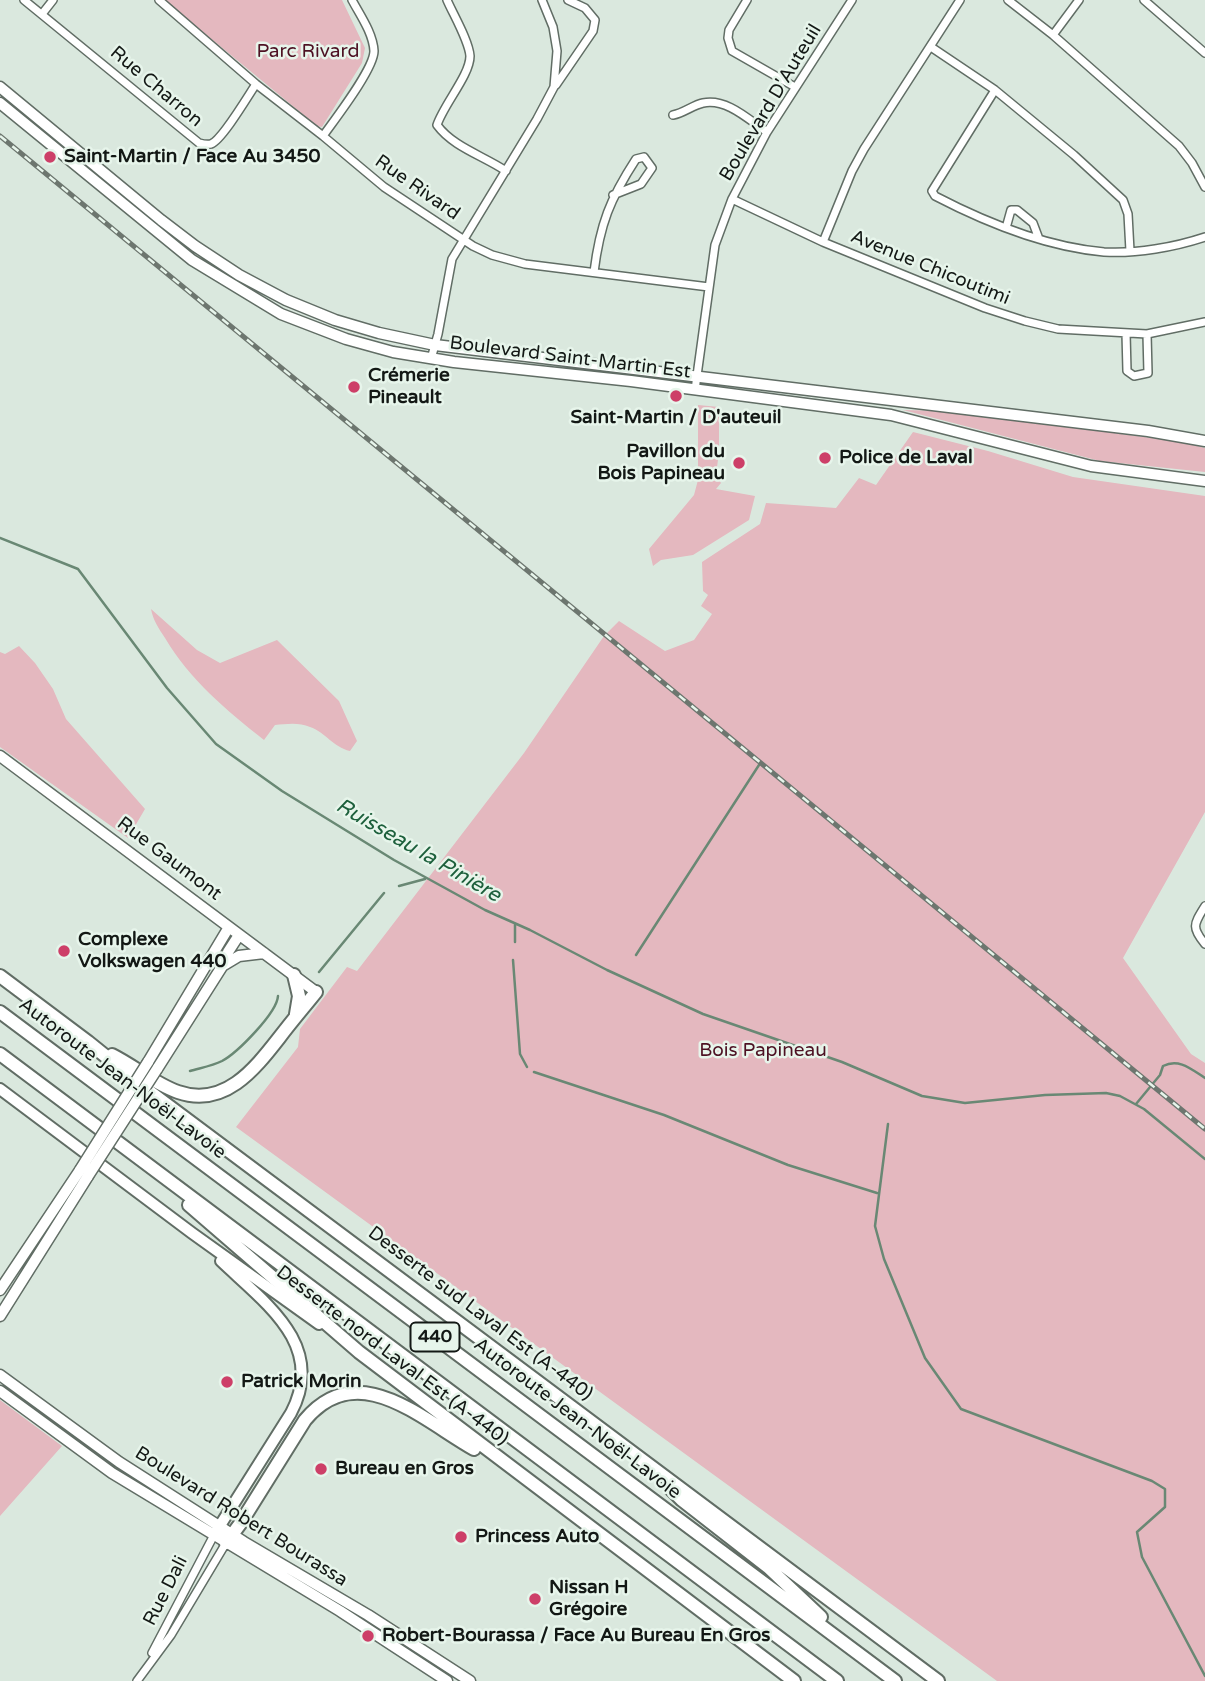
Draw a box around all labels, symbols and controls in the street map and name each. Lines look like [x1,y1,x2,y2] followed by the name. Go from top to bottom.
[715,20,827,186] street label: Boulevard D'Auteuil
[257,41,359,63] park label: Parc Rivard
[105,42,207,132] street label: Rue Charron
[64,146,320,168] place label: Saint-Martin / Face Au 3450
[42,149,58,165] marker: Saint-Martin / Face Au 3450
[370,150,464,226] street label: Rue Rivard
[847,226,1013,310] street label: Avenue Chicoutimi
[448,332,692,384] street label: Boulevard Saint-Martin Est
[368,365,450,409] place label: Crémerie Pineault
[346,379,362,395] marker: Crémerie Pineault
[668,388,684,404] marker: Saint-Martin / D'auteuil
[570,407,782,429] place label: Saint-Martin / D'auteuil
[597,441,725,485] place label: Pavillon du Bois Papineau
[839,447,973,469] place label: Police de Laval
[817,450,833,466] marker: Police de Laval
[731,455,747,471] marker: Pavillon du Bois Papineau
[331,794,505,908] water label: Ruisseau la Pinière
[112,812,226,906] street label: Rue Gaumont
[78,929,226,973] place label: Complexe Volkswagen 440
[56,943,72,959] marker: Complexe Volkswagen 440
[14,994,230,1164] street label: Autoroute Jean-Noël-Lavoie
[699,1040,827,1062] park label: Bois Papineau
[363,1222,597,1406] street label: Desserte sud Laval Est (A-440)
[271,1261,513,1451] street label: Desserte nord Laval Est (A-440)
[410,1322,460,1352] road number: 440
[469,1334,685,1504] street label: Autoroute Jean-Noël-Lavoie
[241,1371,362,1393] place label: Patrick Morin
[219,1374,235,1390] marker: Patrick Morin
[130,1442,352,1592] street label: Boulevard Robert Bourassa
[335,1458,474,1480] place label: Bureau en Gros
[313,1461,329,1477] marker: Bureau en Gros
[475,1526,599,1548] place label: Princess Auto
[453,1529,469,1545] marker: Princess Auto
[139,1552,193,1630] street label: Rue Dali
[549,1577,629,1621] place label: Nissan H Grégoire
[527,1591,543,1607] marker: Nissan H Grégoire
[382,1625,770,1647] place label: Robert-Bourassa / Face Au Bureau En Gros
[360,1628,376,1644] marker: Robert-Bourassa / Face Au Bureau En Gros

